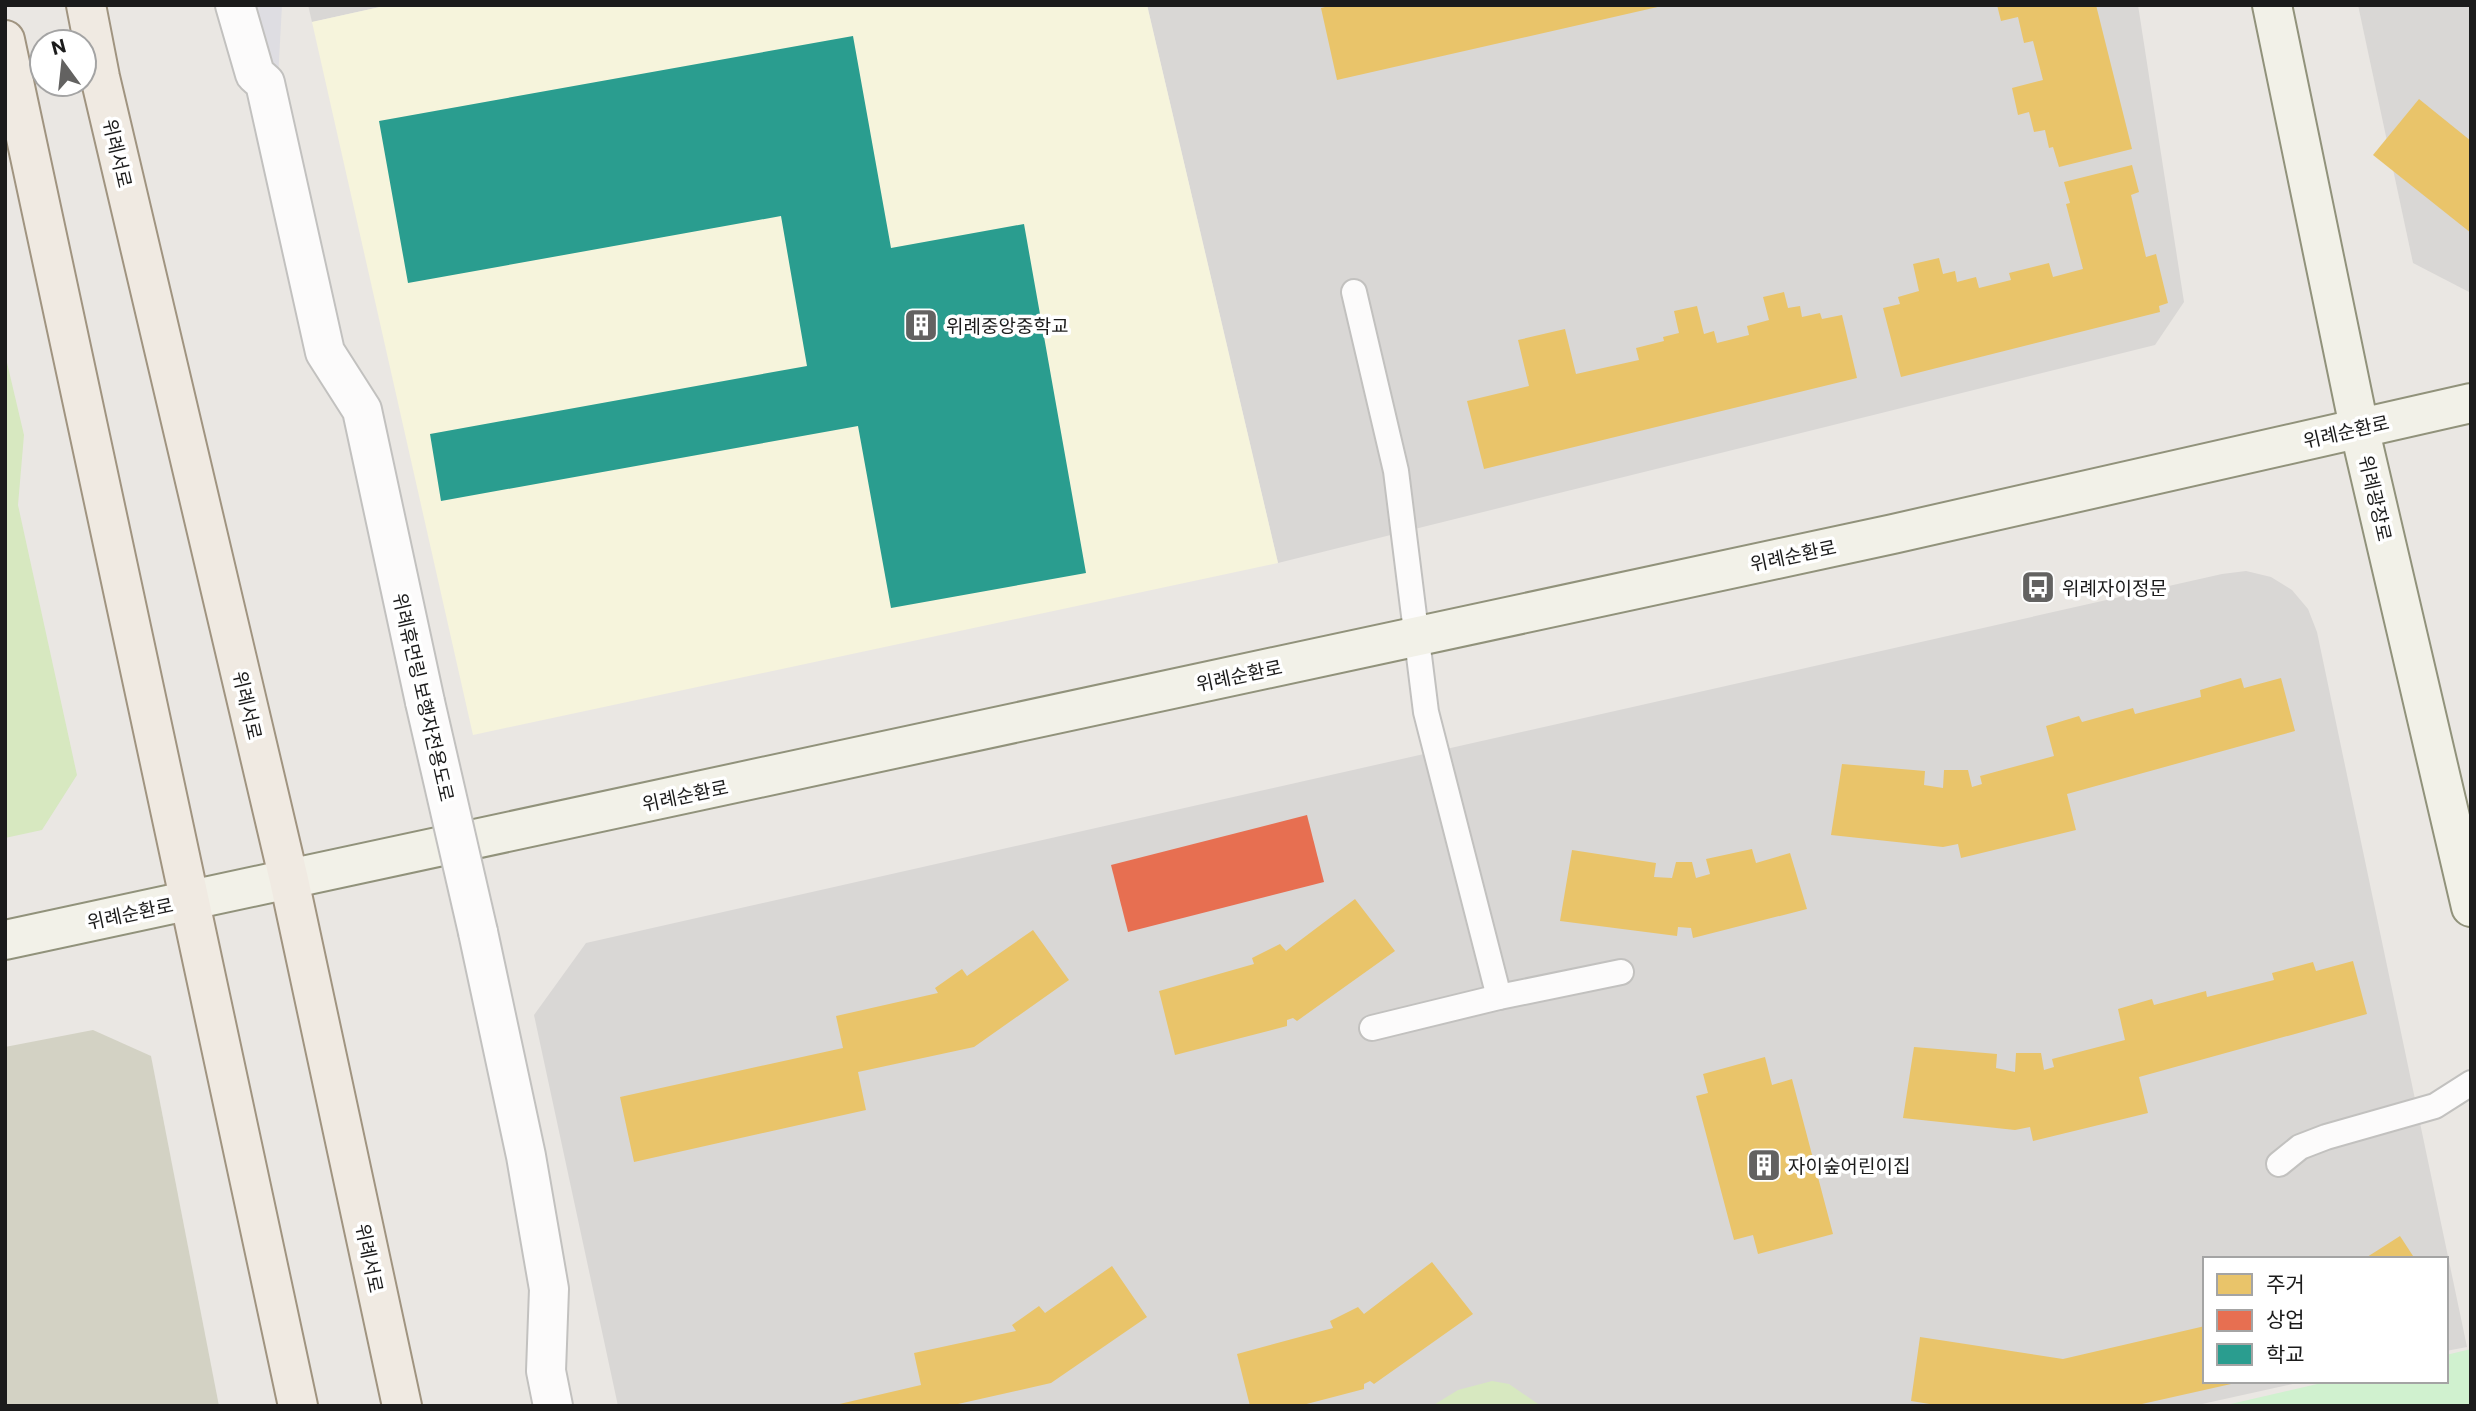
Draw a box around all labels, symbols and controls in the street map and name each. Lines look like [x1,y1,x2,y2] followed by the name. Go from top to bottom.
[28,28,98,98] north arrow
[49,33,68,59] text: N
[99,116,137,190] street label: 위례서로
[902,306,940,344] building icon: 위례중앙중학교
[946,314,1068,337] place label: 위례중앙중학교
[2301,410,2391,452] street label: 위례순환로
[2355,453,2397,543] street label: 위례광장로
[1748,535,1838,575] street label: 위례순환로
[2019,568,2057,606] bus stop icon: 위례자이정문
[2062,576,2167,599] place label: 위례자이정문
[389,590,459,804] street label: 위례휴먼링 보행자전용도로
[1194,655,1284,695] street label: 위례순환로
[229,668,267,742] street label: 위례서로
[640,775,730,815] street label: 위례순환로
[85,893,175,933] street label: 위례순환로
[1745,1146,1783,1184] building icon: 자이숲어린이집
[1788,1154,1910,1177] place label: 자이숲어린이집
[351,1221,389,1295] street label: 위례서로
[2203,1257,2448,1383] legend
[2266,1271,2305,1296] text: 주거
[2266,1306,2305,1331] text: 상업
[2266,1341,2305,1366] text: 학교

